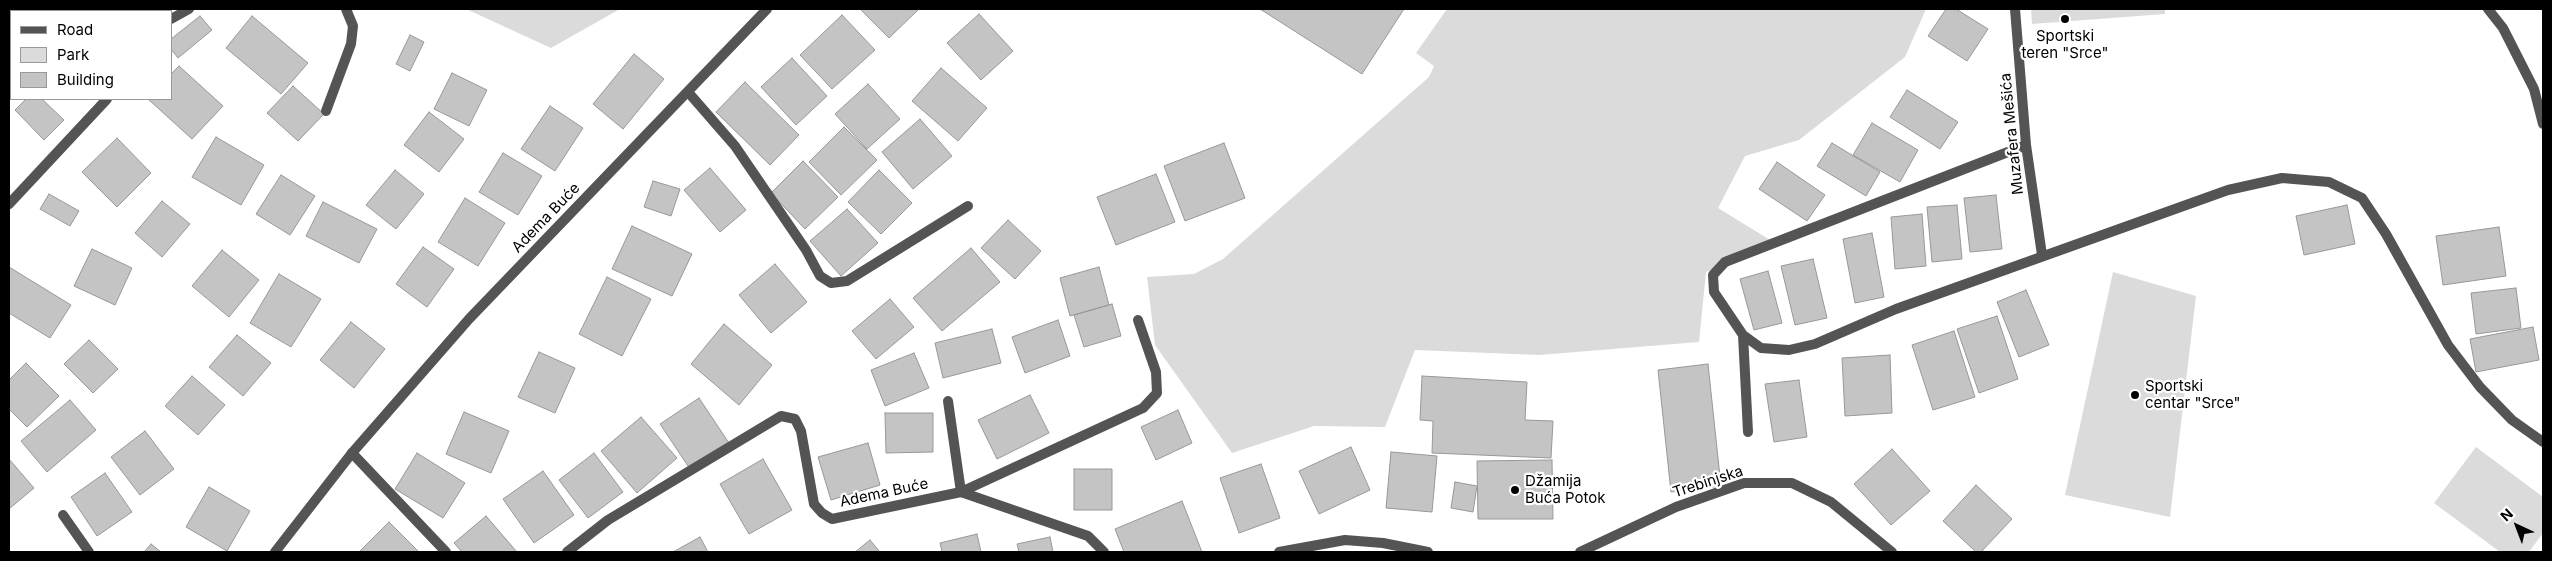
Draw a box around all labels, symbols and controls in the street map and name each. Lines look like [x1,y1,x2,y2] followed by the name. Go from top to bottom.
[10,10,172,100] legend
[2059,13,2071,25] marker: Sportski teren "Srce"
[57,20,93,39] text: Road
[2022,27,2108,62] place label: Sportski teren "Srce"
[57,45,89,64] text: Park
[57,70,114,89] text: Building
[1997,72,2027,196] street label: Muzafera Mešića
[508,179,584,257] street label: Adema Buće
[2145,377,2241,412] place label: Sportski centar "Srce"
[2129,389,2141,401] marker: Sportski centar "Srce"
[1671,462,1745,502] street label: Trebinjska
[1525,472,1606,507] place label: Džamija Buća Potok
[838,475,930,511] street label: Adema Buće
[1509,484,1521,496] marker: Džamija Buća Potok
[2492,501,2542,551] north arrow
[2497,505,2516,525] text: N

